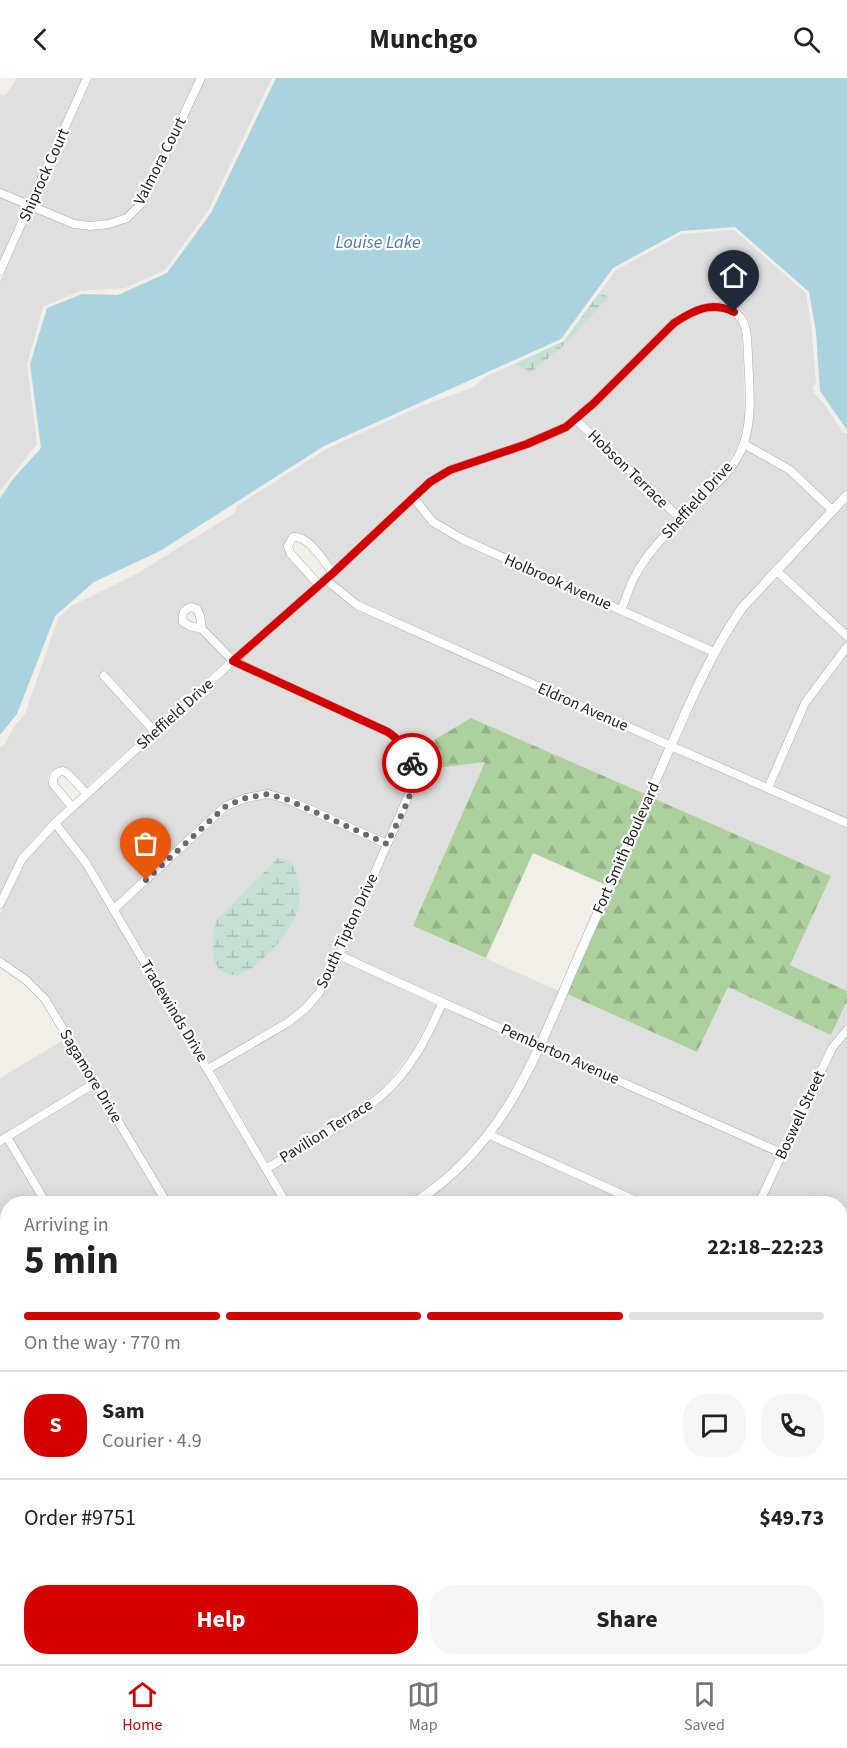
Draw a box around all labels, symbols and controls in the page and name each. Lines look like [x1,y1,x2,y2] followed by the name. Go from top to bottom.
[369,20,478,59] text: Munchgo
[24,23,57,56] icon: back
[790,23,823,56] icon: search
[128,113,192,209] street label: Valmora Court
[14,124,75,225] street label: Shiprock Court
[335,230,421,255] water label: Louise Lake
[708,250,759,312] pin
[717,259,750,292] icon: home
[583,425,673,513] street label: Hobson Terrace
[656,457,738,543] street label: Sheffield Drive
[501,549,615,616] street label: Holbrook Avenue
[132,673,218,755] street label: Sheffield Drive
[534,677,632,737] street label: Eldron Avenue
[382,733,442,793] courier
[396,747,429,780] icon: bike
[587,779,665,917] street label: Fort Smith Boulevard
[120,818,171,880] pin
[129,827,162,860] icon: bag
[311,870,383,992] street label: South Tipton Drive
[135,956,213,1066] street label: Tradewinds Drive
[497,1018,623,1090] street label: Pemberton Avenue
[54,1025,128,1127] street label: Sagamore Drive
[770,1067,830,1163] street label: Boswell Street
[275,1094,377,1168] street label: Pavilion Terrace
[24,1211,109,1239] text: Arriving in
[707,1231,824,1263] text: 22:18–22:23
[24,1233,119,1289] text: 5 min
[24,1329,181,1357] text: On the way · 770 m
[683,1394,746,1457] button: chat
[761,1394,824,1457] button: phone
[102,1395,145,1427] text: Sam
[49,1409,62,1441] text: S
[102,1427,202,1455] text: Courier · 4.9
[24,1502,136,1534] text: Order #9751
[759,1502,824,1534] text: $49.73
[24,1585,418,1654] button: Help
[430,1585,824,1654] button: Share
[122,1678,162,1736] tab: Home
[407,1678,440,1736] tab: Map
[684,1678,725,1736] tab: Saved

